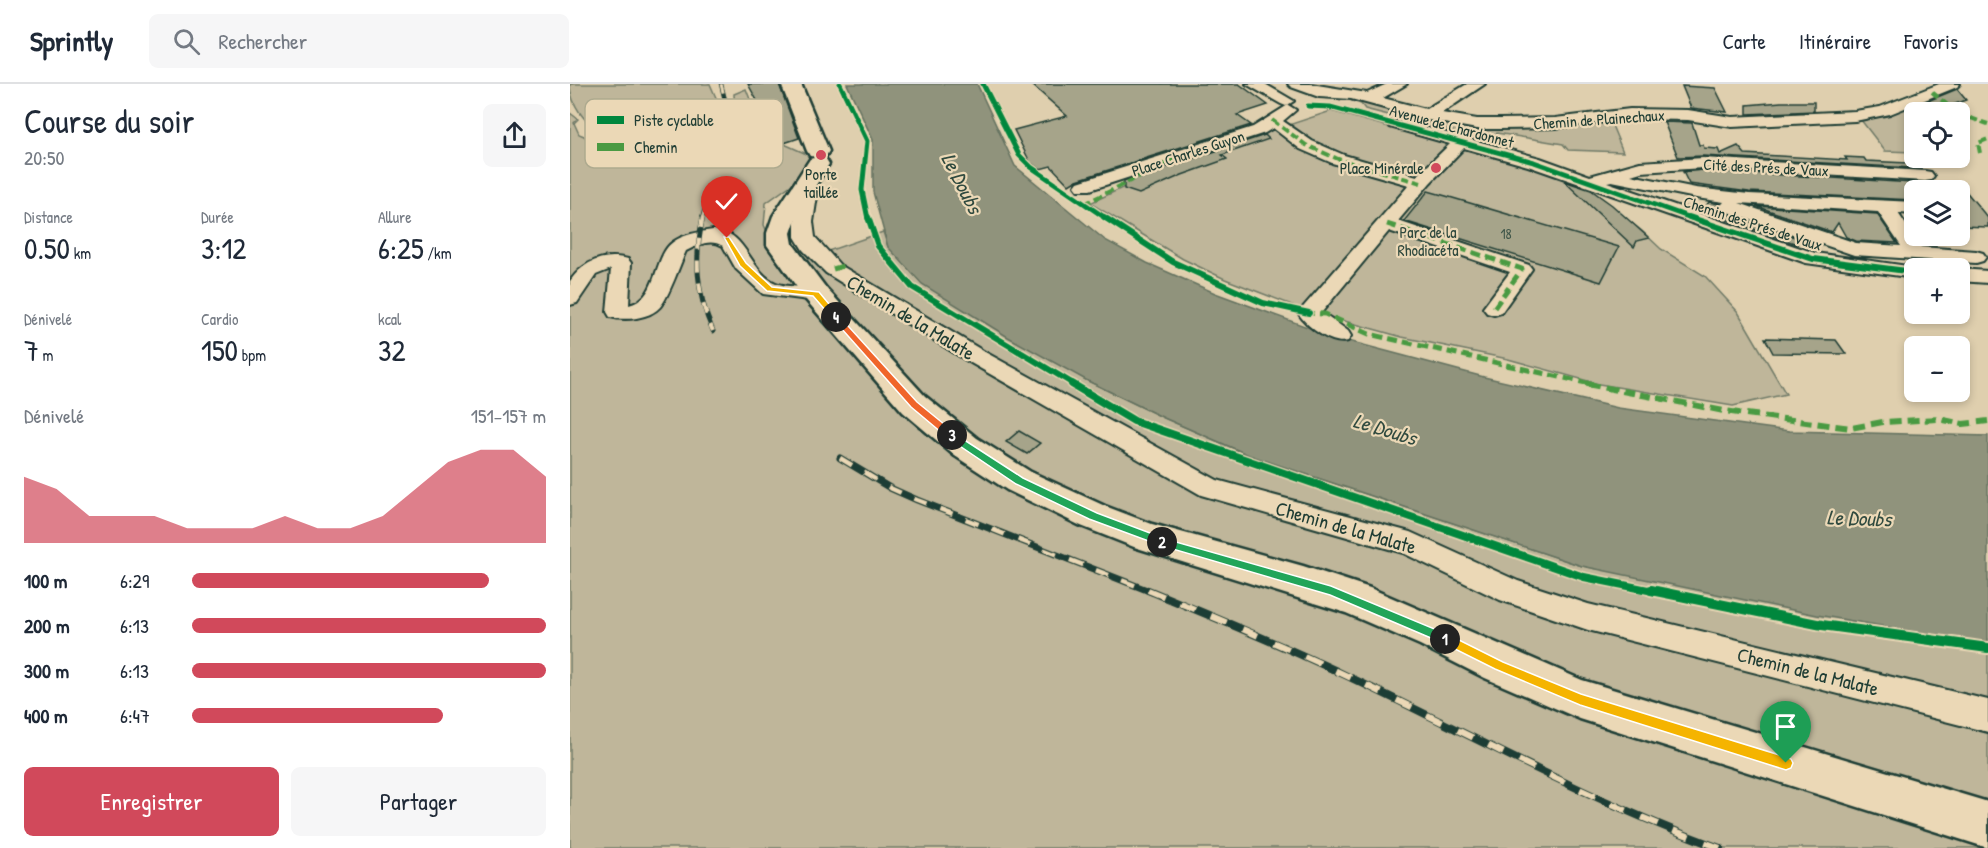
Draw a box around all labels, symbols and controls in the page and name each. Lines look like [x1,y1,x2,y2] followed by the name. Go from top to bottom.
[149,14,569,68] search box
[30,22,113,60] text: Sprintly
[170,25,203,58] icon: search
[218,26,307,56] text: Rechercher
[1723,27,1766,56] text: Carte
[1799,27,1871,56] text: Itinéraire
[1904,27,1958,56] text: Favoris
[24,99,194,143] text: Course du soir
[585,99,783,168] legend
[1388,99,1517,153] street label: Avenue de Chardonnet
[1904,102,1970,402] map controls
[1904,102,1970,168] button: locate
[1533,103,1665,135] street label: Chemin de Plainechaux
[483,104,546,167] button: share
[634,109,715,131] text: Piste cyclable
[1129,124,1247,182] street label: Place Charles Guyon
[634,136,678,158] text: Chemin
[24,144,64,171] text: 20:50
[814,148,828,162] marker: Porte taillée
[934,148,990,220] water label: Le Doubs
[1703,153,1829,181] street label: Cité des Prés de Vaux
[1340,157,1425,179] place label: Place Minérale
[1429,161,1443,175] marker: Place Minérale
[804,163,839,203] place label: Porte taillée
[701,176,752,238] pin
[1904,180,1970,246] button: layers
[710,185,743,218] icon: check
[1681,190,1825,256] street label: Chemin des Prés de Vaux
[24,206,73,228] text: Distance
[201,206,234,228] text: Durée
[378,206,412,228] text: Allure
[1398,221,1458,261] park label: Parc de la Rhodiacéta
[1500,224,1512,243] house number: 18
[24,228,70,268] text: 0.50
[201,228,246,268] text: 3:12
[378,228,424,268] text: 6:25
[70,242,91,264] text: km
[424,242,452,264] text: /km
[1904,258,1970,324] button: +
[842,268,980,366] street label: Chemin de la Malate
[821,302,851,332] pin: 4
[833,306,839,328] text: 4
[24,308,72,330] text: Dénivelé
[201,308,238,330] text: Cardio
[378,308,401,330] text: kcal
[24,330,39,370] text: 7
[201,330,238,370] text: 150
[378,330,405,370] text: 32
[1904,336,1970,402] button: −
[39,344,53,366] text: m
[238,344,266,366] text: bpm
[24,402,84,429] text: Dénivelé
[471,402,546,429] text: 151–157 m
[1350,406,1422,453] water label: Le Doubs
[937,420,967,450] pin: 3
[948,424,956,446] text: 3
[1273,494,1419,560] street label: Chemin de la Malate
[1826,502,1894,534] water label: Le Doubs
[1147,527,1177,557] pin: 2
[1158,531,1166,553] text: 2
[24,567,67,594] text: 100 m
[120,567,149,594] text: 6:29
[24,612,69,639] text: 200 m
[120,612,149,639] text: 6:13
[1430,624,1460,654] pin: 1
[1442,628,1448,650] text: 1
[1734,640,1882,702] street label: Chemin de la Malate
[24,657,69,684] text: 300 m
[120,657,149,684] text: 6:13
[1760,701,1811,763] pin
[24,702,68,729] text: 400 m
[120,702,150,729] text: 6:47
[1769,710,1802,743] icon: arrive
[24,767,279,836] button: Enregistrer
[291,767,546,836] button: Partager

